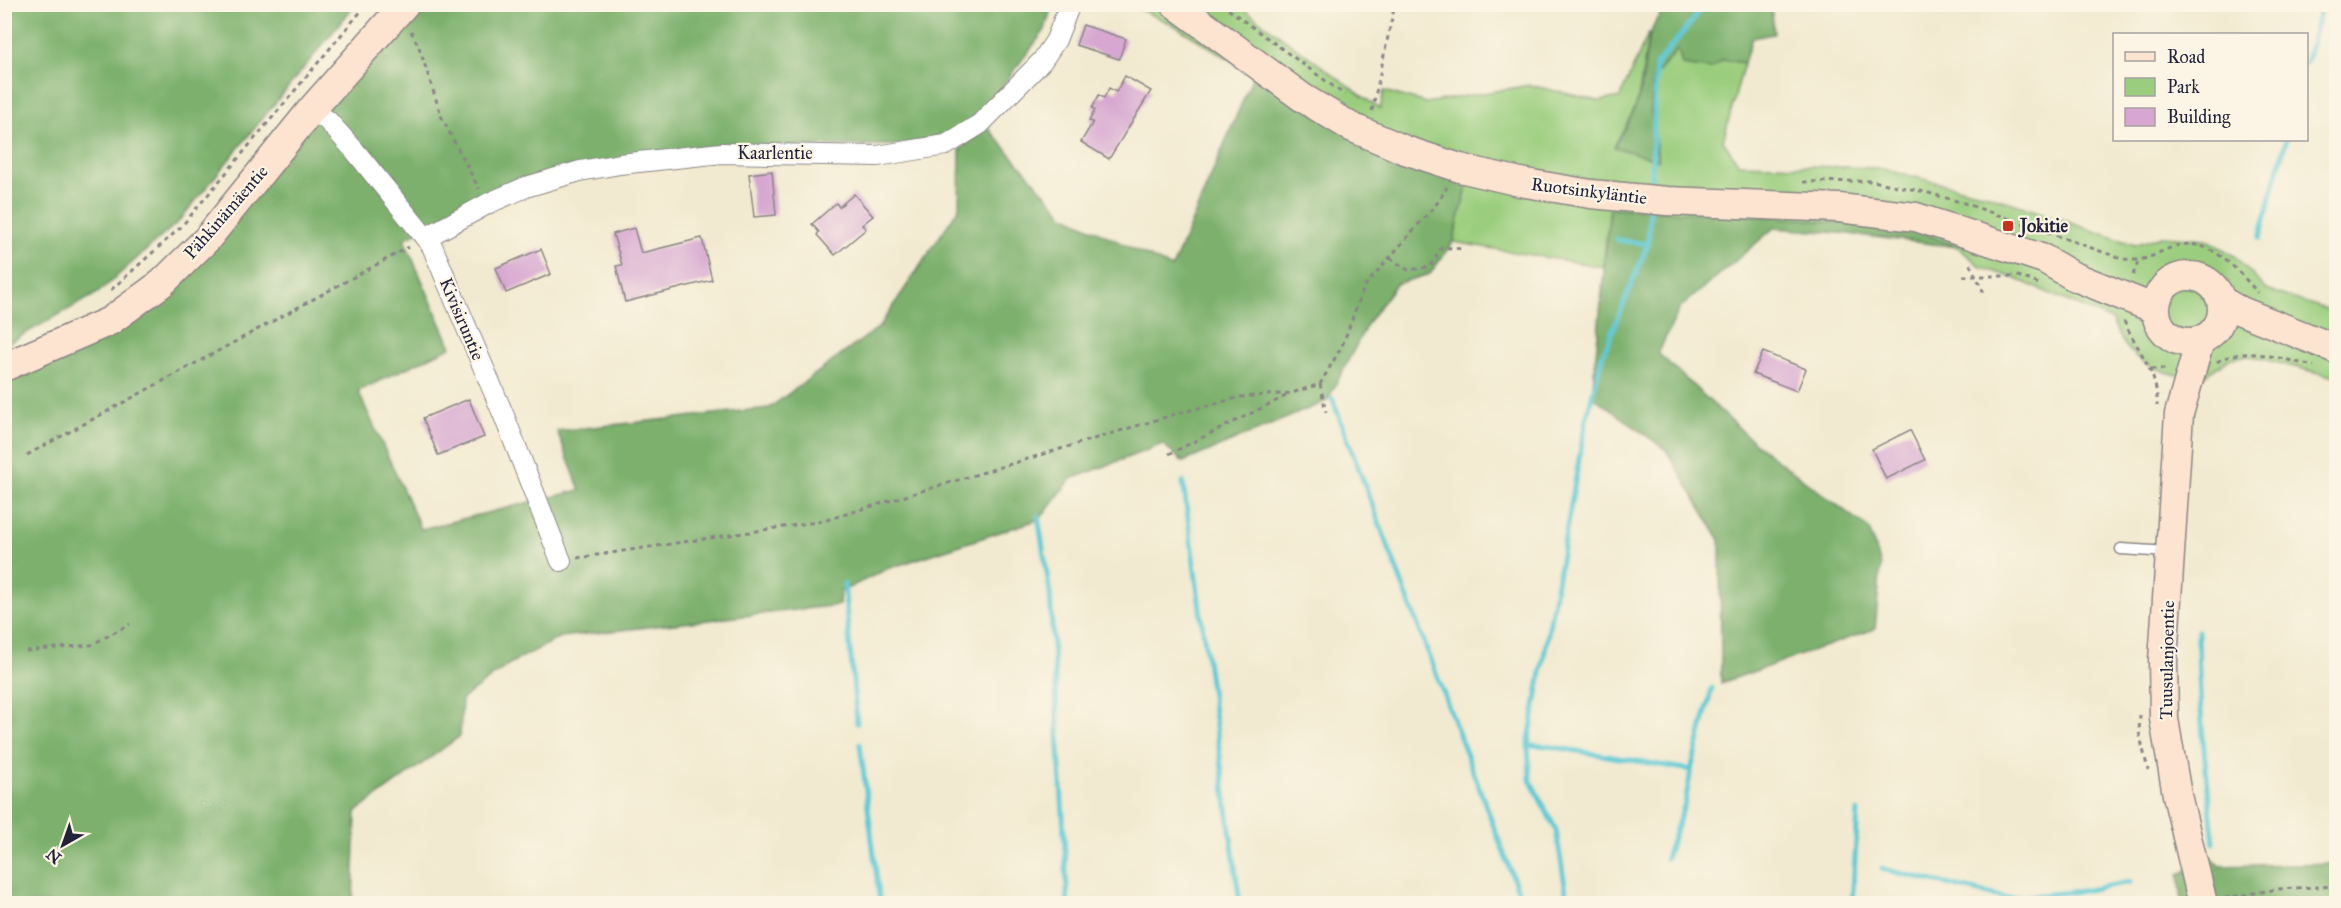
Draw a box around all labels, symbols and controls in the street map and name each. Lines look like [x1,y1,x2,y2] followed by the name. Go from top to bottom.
[2113,33,2308,141] legend
[2167,46,2205,68] text: Road
[2167,76,2200,98] text: Park
[2167,106,2231,129] text: Building
[737,142,813,164] street label: Kaarlentie
[179,161,273,263] street label: Pähkinämäentie
[1530,173,1648,209] street label: Ruotsinkyläntie
[2018,215,2068,238] place label: Jokitie
[2001,219,2015,233] marker: Jokitie
[435,274,489,364] street label: Kivisiruntie
[2155,600,2179,720] street label: Tuusulanjoentie
[33,815,93,875] north arrow
[42,844,65,868] text: N

